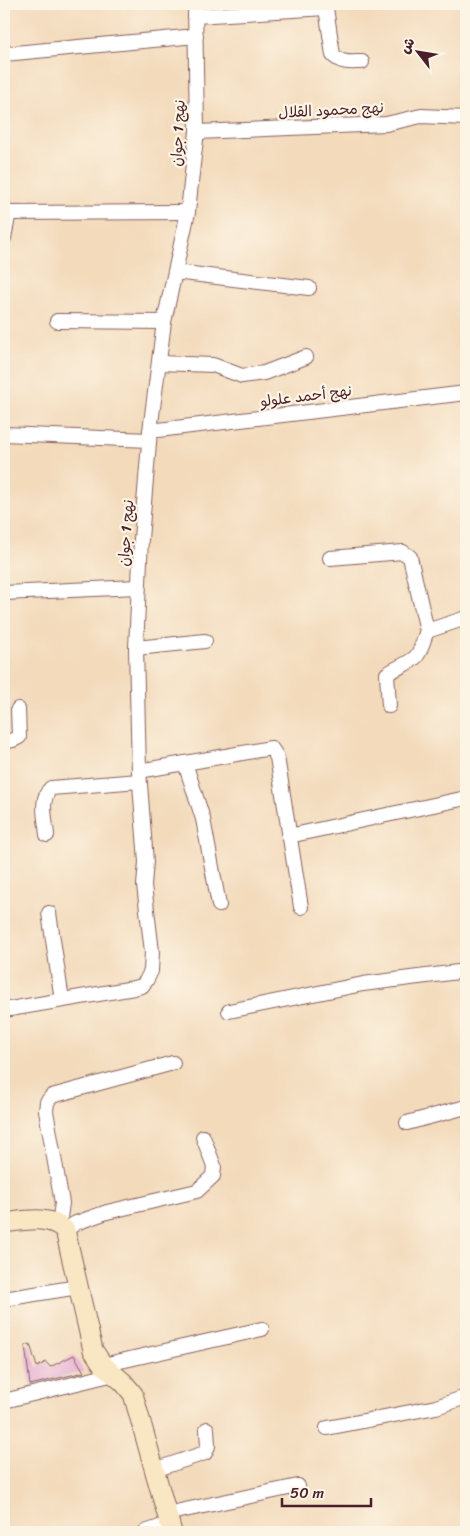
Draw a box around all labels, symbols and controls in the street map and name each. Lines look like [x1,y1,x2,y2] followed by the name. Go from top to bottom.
[392,28,442,78] north arrow
[393,33,422,59] text: ش
[277,94,385,126] street label: نهج محمود القلال
[163,99,193,167] street label: نهج 1 جوان
[258,377,353,415] street label: نهج أحمد علولو
[111,499,141,567] street label: نهج 1 جوان
[282,1476,371,1508] scale bar
[290,1480,325,1506] text: 50 m

